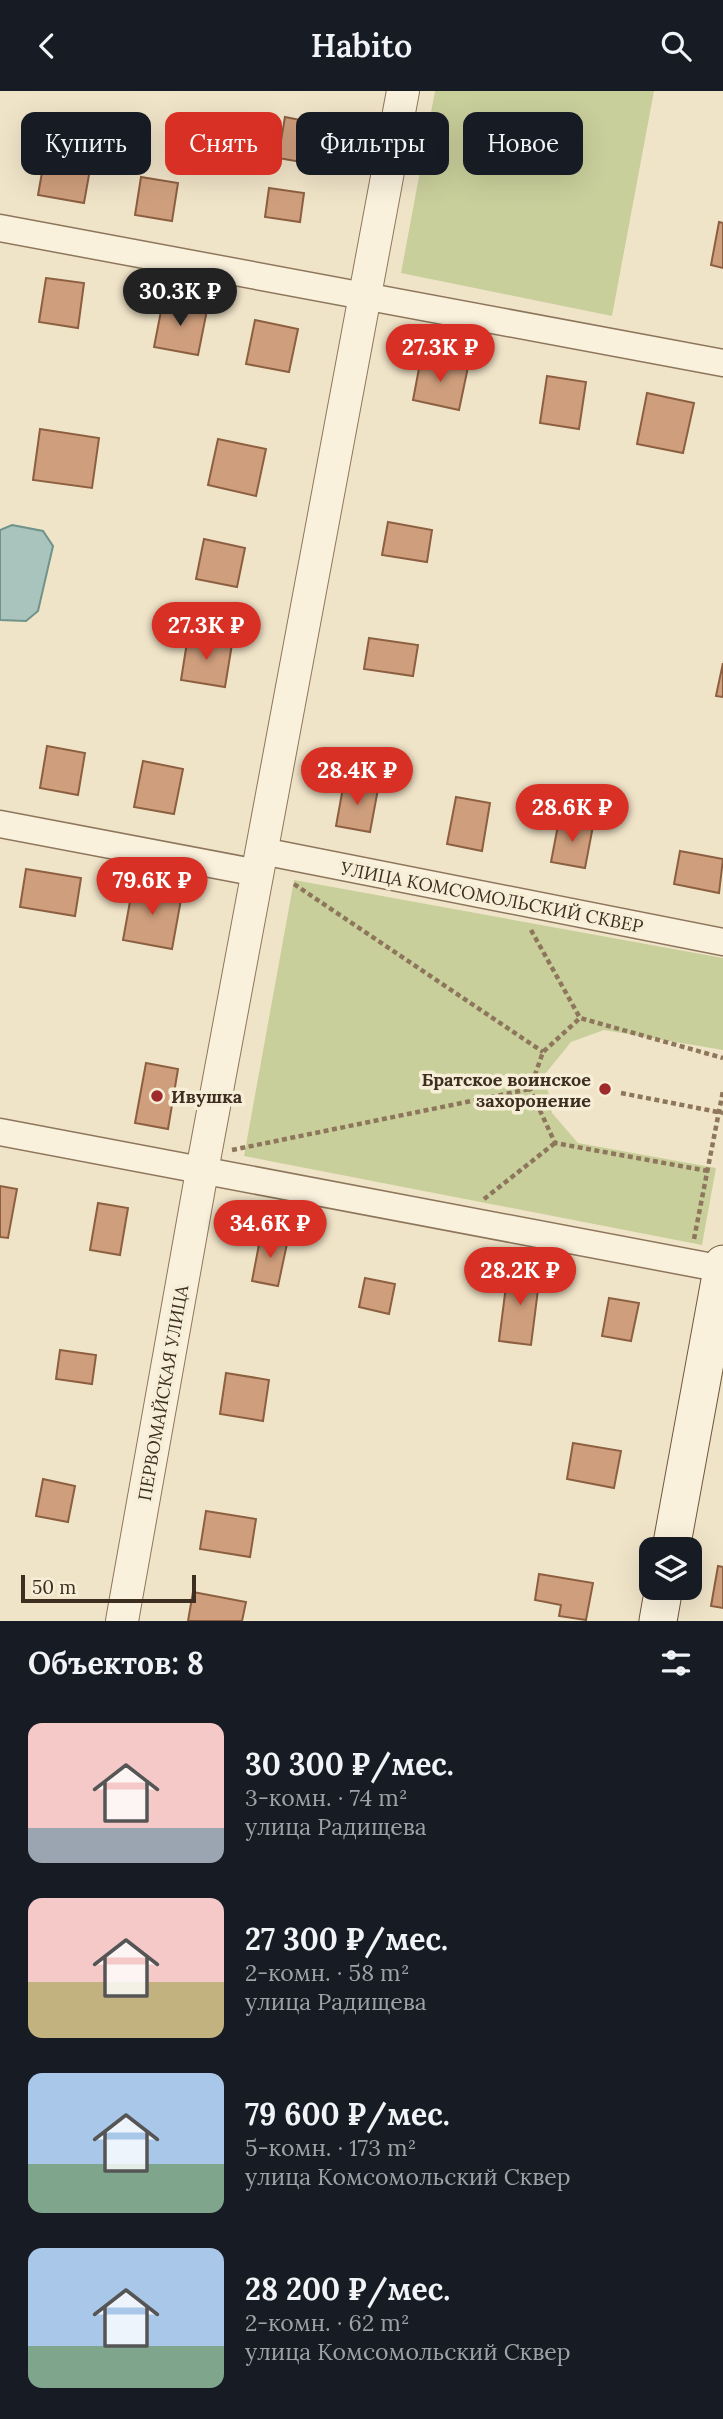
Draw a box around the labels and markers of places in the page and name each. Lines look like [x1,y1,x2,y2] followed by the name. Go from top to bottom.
[115,268,245,328] pin: 30.3K ₽
[375,324,505,384] pin: 27.3K ₽
[141,603,271,662] pin: 27.3K ₽
[292,747,422,807] pin: 28.4K ₽
[507,785,637,844] pin: 28.6K ₽
[87,857,217,917] pin: 79.6K ₽
[421,1068,591,1112] place label: Братское воинское захоронение
[597,1081,613,1097] marker: Братское воинское захоронение
[171,1085,243,1108] place label: Ивушка
[149,1088,165,1104] marker: Ивушка
[205,1201,335,1260] pin: 34.6K ₽
[455,1247,585,1307] pin: 28.2K ₽

